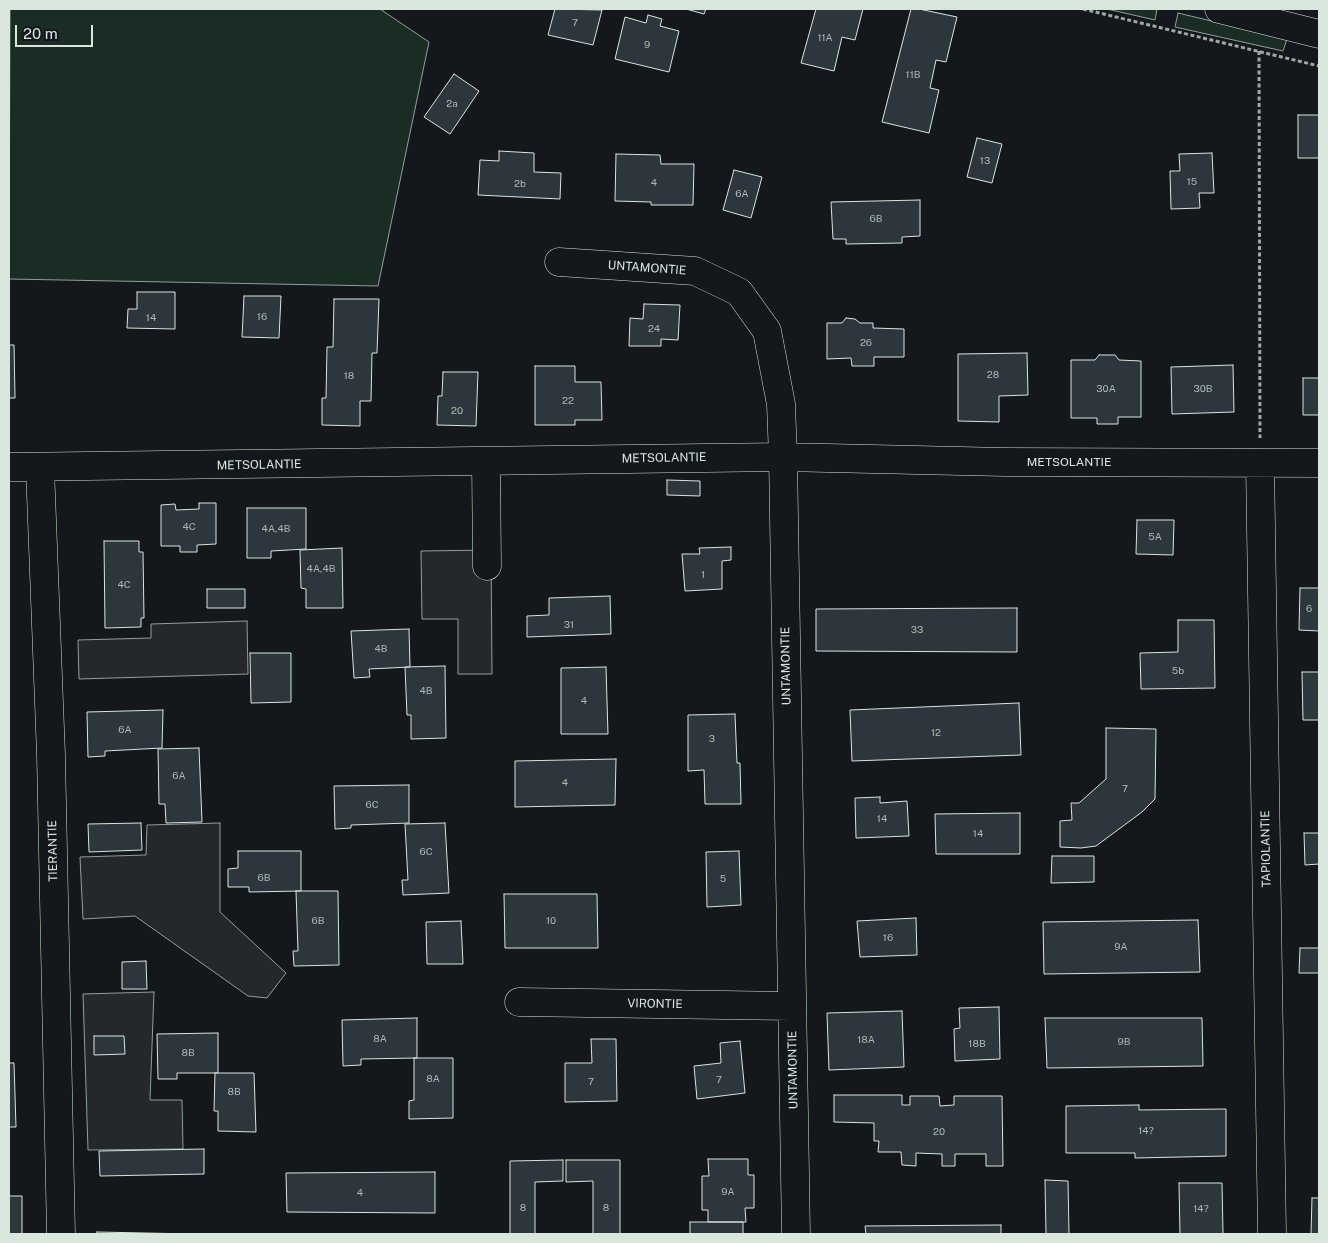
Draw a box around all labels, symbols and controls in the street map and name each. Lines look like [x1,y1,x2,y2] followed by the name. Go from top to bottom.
[18,15,95,47] scale bar
[572,17,578,29] house number: 7
[23,25,58,42] text: 20 m
[817,32,833,44] house number: 11A
[644,39,650,51] house number: 9
[906,69,920,81] house number: 11B
[446,98,458,110] house number: 2a
[980,155,990,167] house number: 13
[1187,176,1197,188] house number: 15
[651,177,657,189] house number: 4
[514,178,526,190] house number: 2b
[735,188,749,200] house number: 6A
[870,213,882,225] house number: 6B
[607,258,687,278] street label: UNTAMONTIE
[257,311,267,323] house number: 16
[146,312,156,324] house number: 14
[648,323,660,335] house number: 24
[860,337,872,349] house number: 26
[987,369,999,381] house number: 28
[344,370,354,382] house number: 18
[1096,383,1116,395] house number: 30A
[1193,383,1213,395] house number: 30B
[562,395,574,407] house number: 22
[451,405,463,417] house number: 20
[622,450,706,466] street label: METSOLANTIE
[1027,455,1111,469] street label: METSOLANTIE
[217,457,301,473] street label: METSOLANTIE
[182,521,196,533] house number: 4C
[262,523,290,535] house number: 4A,4B
[1148,531,1162,543] house number: 5A
[307,563,335,575] house number: 4A,4B
[701,569,705,581] house number: 1
[117,579,131,591] house number: 4C
[1306,603,1312,615] house number: 6
[564,619,574,631] house number: 31
[911,624,923,636] house number: 33
[778,627,794,705] street label: UNTAMONTIE
[375,643,387,655] house number: 4B
[1172,665,1184,677] house number: 5b
[420,685,432,697] house number: 4B
[581,695,587,707] house number: 4
[118,724,132,736] house number: 6A
[931,727,941,739] house number: 12
[709,733,715,745] house number: 3
[172,770,186,782] house number: 6A
[562,777,568,789] house number: 4
[1122,783,1128,795] house number: 7
[365,799,379,811] house number: 6C
[1258,810,1274,888] street label: TAPIOLANTIE
[877,813,887,825] house number: 14
[45,820,61,882] street label: TIERANTIE
[973,828,983,840] house number: 14
[419,846,433,858] house number: 6C
[258,872,270,884] house number: 6B
[720,873,726,885] house number: 5
[312,915,324,927] house number: 6B
[546,915,556,927] house number: 10
[883,932,893,944] house number: 16
[1114,941,1128,953] house number: 9A
[627,996,683,1012] street label: VIRONTIE
[785,1031,801,1109] street label: UNTAMONTIE
[373,1033,387,1045] house number: 8A
[857,1034,875,1046] house number: 18A
[1118,1036,1130,1048] house number: 9B
[968,1038,986,1050] house number: 18B
[181,1047,195,1059] house number: 8B
[426,1073,440,1085] house number: 8A
[716,1074,722,1086] house number: 7
[588,1076,594,1088] house number: 7
[227,1086,241,1098] house number: 8B
[1138,1125,1154,1137] house number: 14?
[933,1126,945,1138] house number: 20
[721,1186,735,1198] house number: 9A
[357,1187,363,1199] house number: 4
[520,1202,526,1214] house number: 8
[603,1202,609,1214] house number: 8
[1193,1203,1209,1215] house number: 14?

